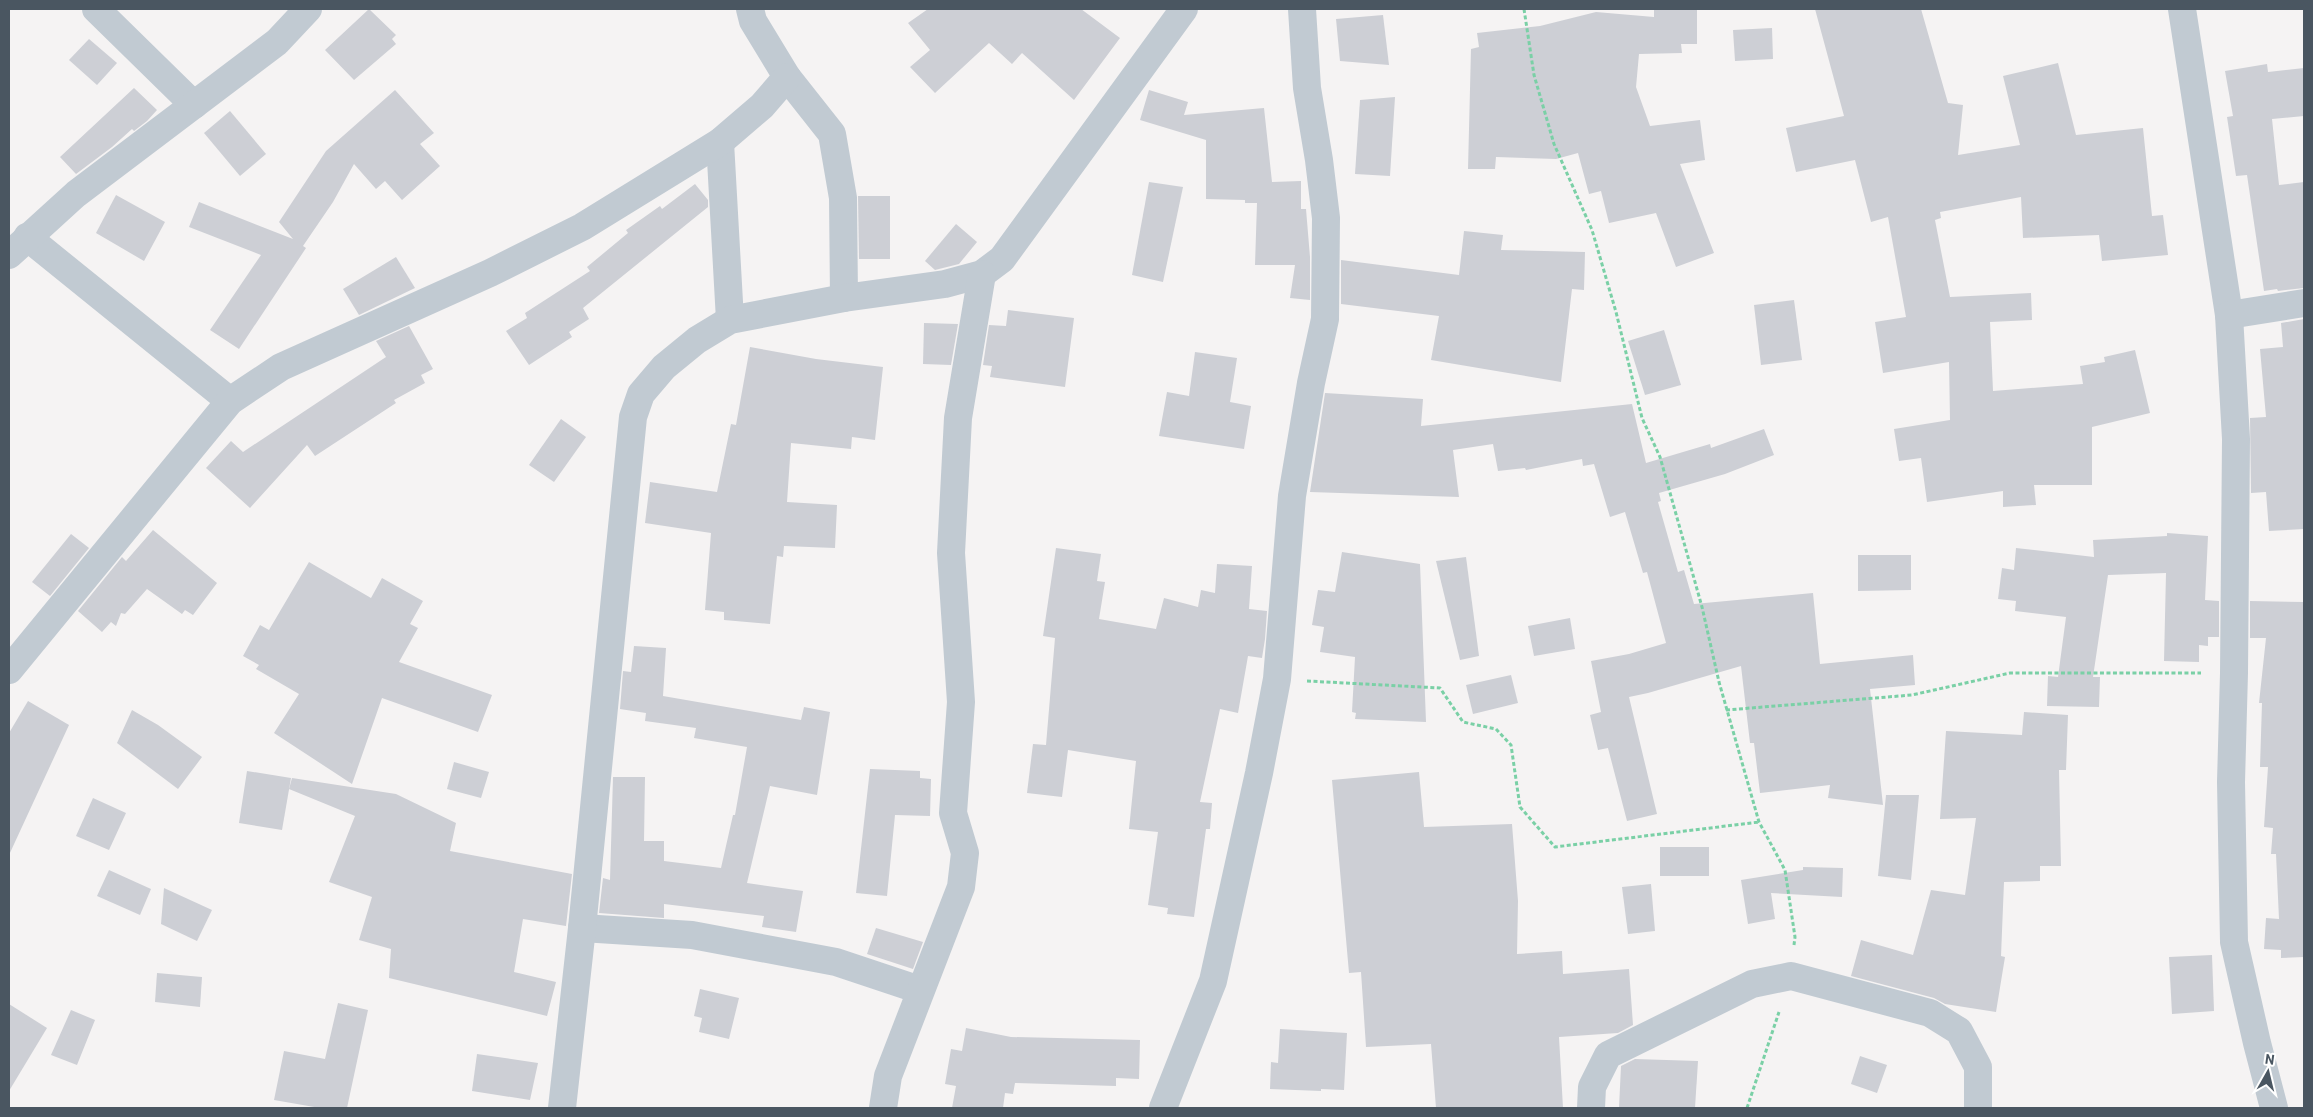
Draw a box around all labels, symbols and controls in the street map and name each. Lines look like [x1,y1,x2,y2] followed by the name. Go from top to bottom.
[2243,1047,2293,1097] north arrow
[2264,1050,2276,1068] text: N

